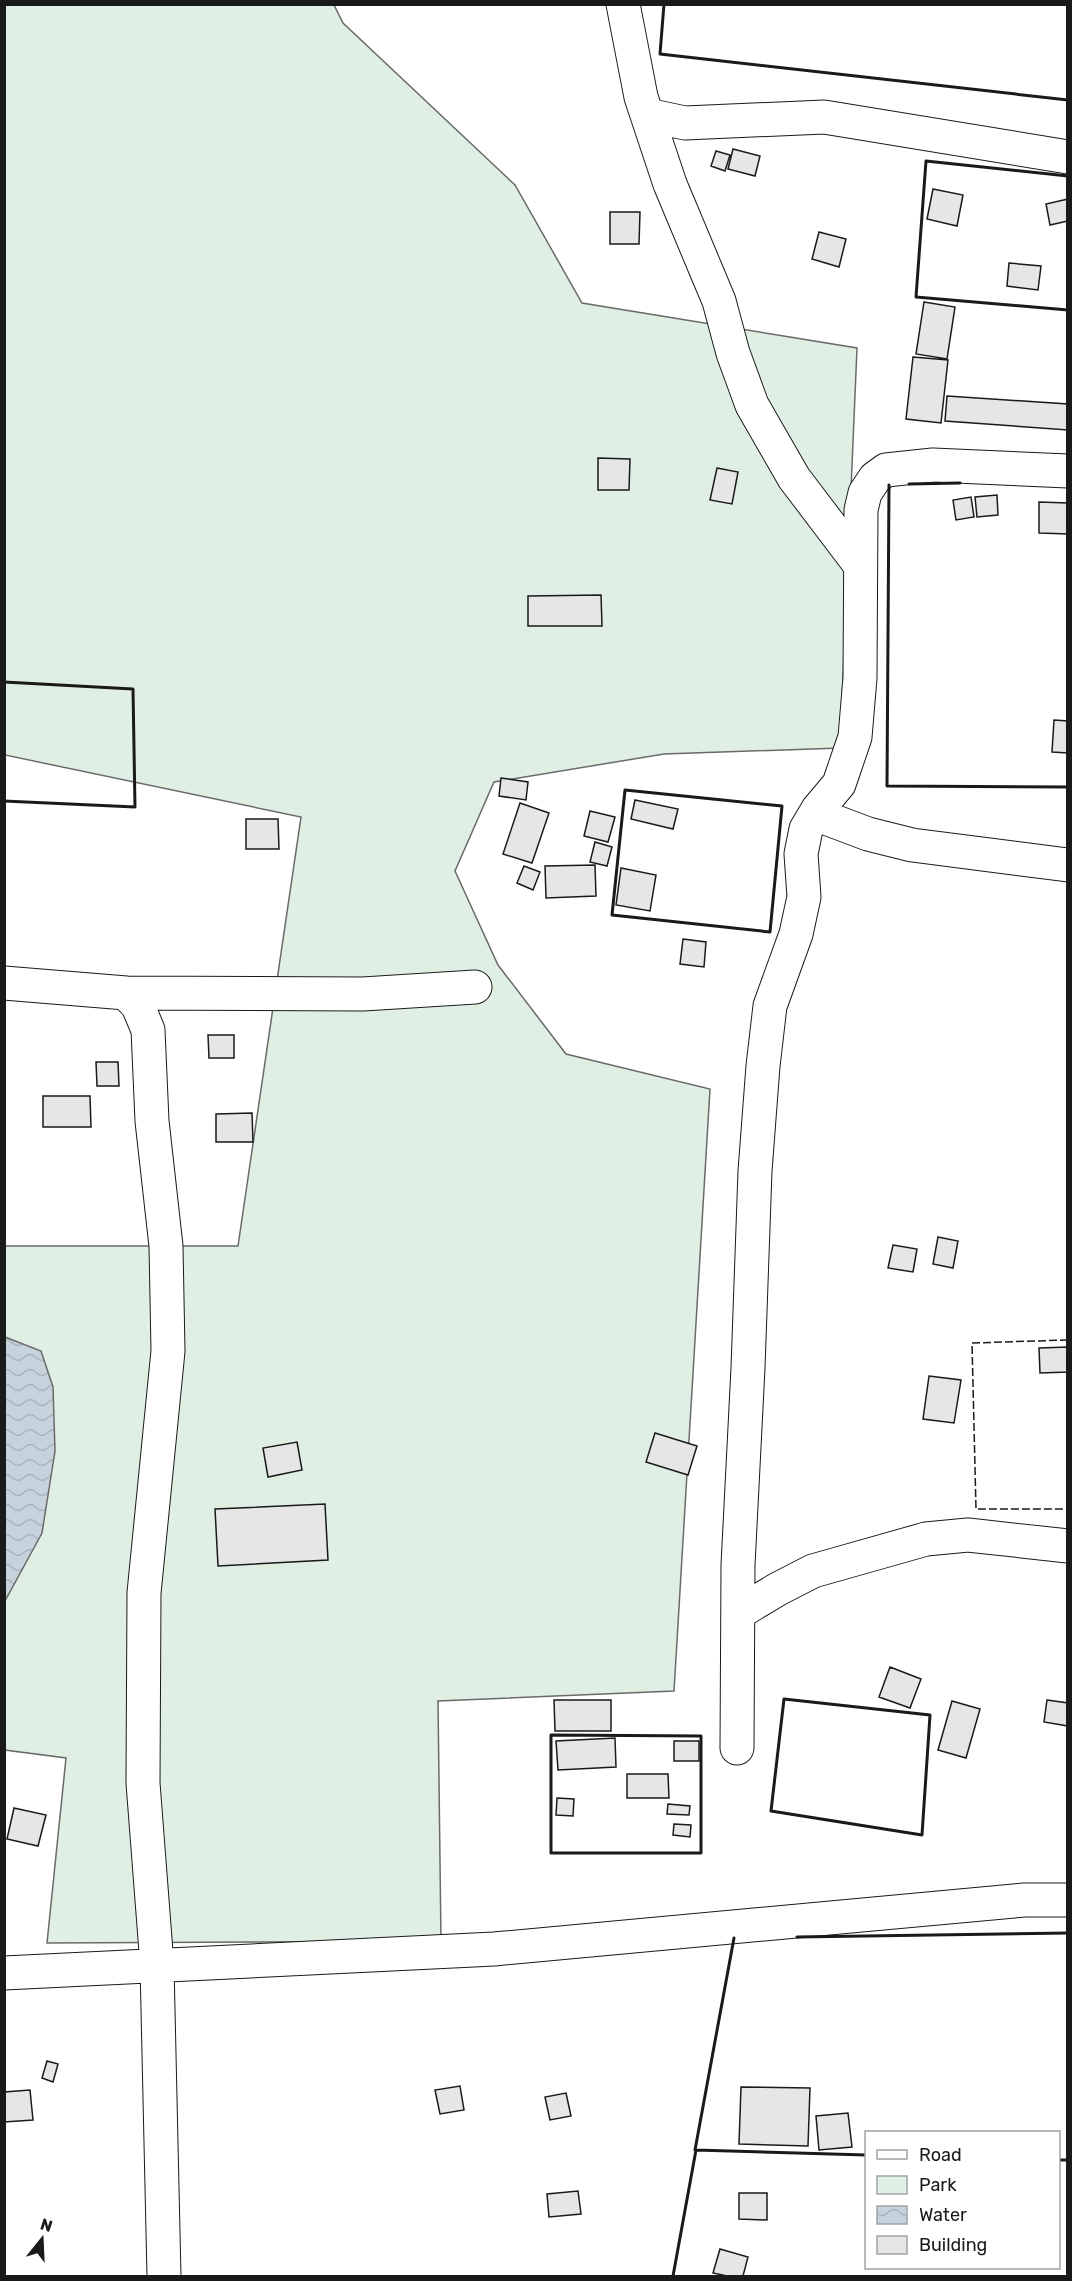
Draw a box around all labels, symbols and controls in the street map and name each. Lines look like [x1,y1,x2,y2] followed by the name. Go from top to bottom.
[865,2131,1060,2269] legend
[919,2144,962,2166] text: Road
[919,2174,957,2196] text: Park
[919,2204,967,2226] text: Water
[12,2209,72,2269] north arrow
[38,2214,55,2236] text: N
[919,2234,987,2256] text: Building

